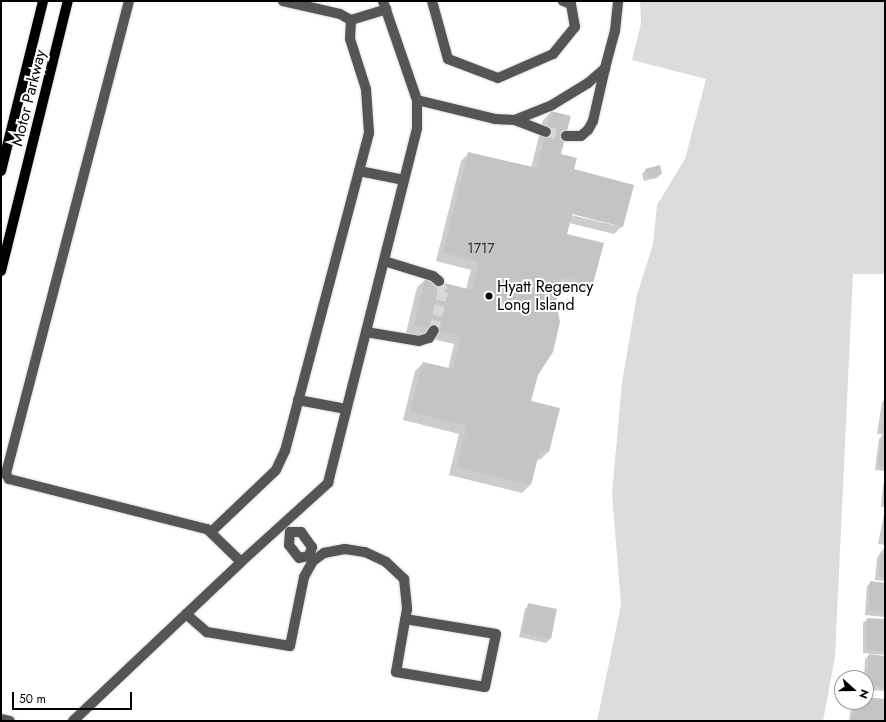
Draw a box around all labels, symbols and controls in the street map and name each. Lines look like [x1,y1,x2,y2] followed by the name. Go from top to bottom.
[8,48,50,148] street label: Motor Parkway
[467,240,495,256] house number: 1717
[497,277,593,315] place label: Hyatt Regency Long Island
[484,291,494,301] marker: Hyatt Regency Long Island
[834,670,874,710] north arrow
[14,684,134,710] scale bar
[855,687,873,701] text: N
[19,690,46,708] text: 50 m

